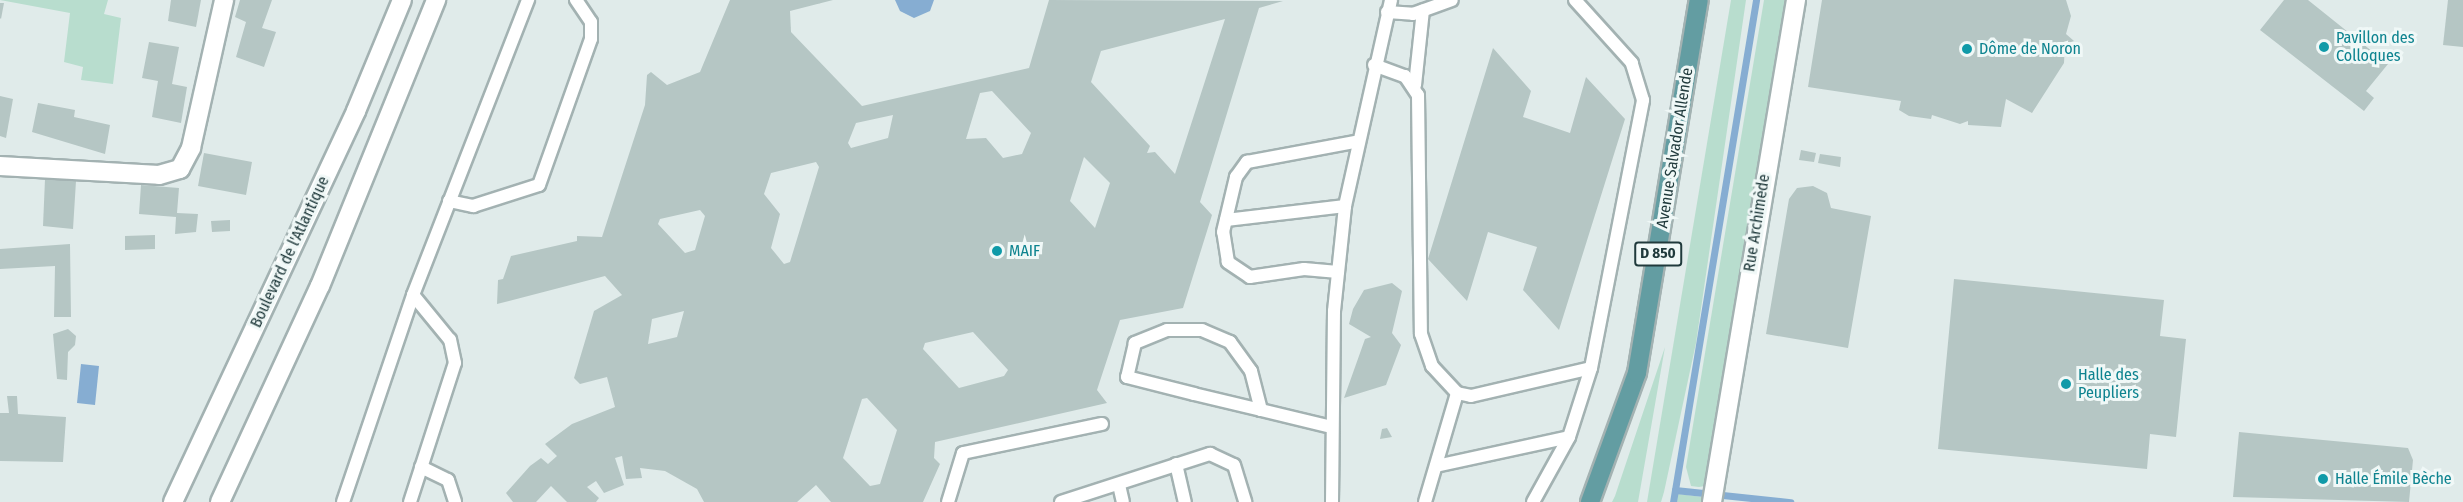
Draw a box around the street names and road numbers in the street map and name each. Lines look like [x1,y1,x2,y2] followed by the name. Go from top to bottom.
[1653,66,1697,230] street label: Avenue Salvador Allende
[246,173,334,331] street label: Boulevard de l'Atlantique
[1740,173,1774,273] street label: Rue Archimède
[1634,242,1682,266] road number: D 850

